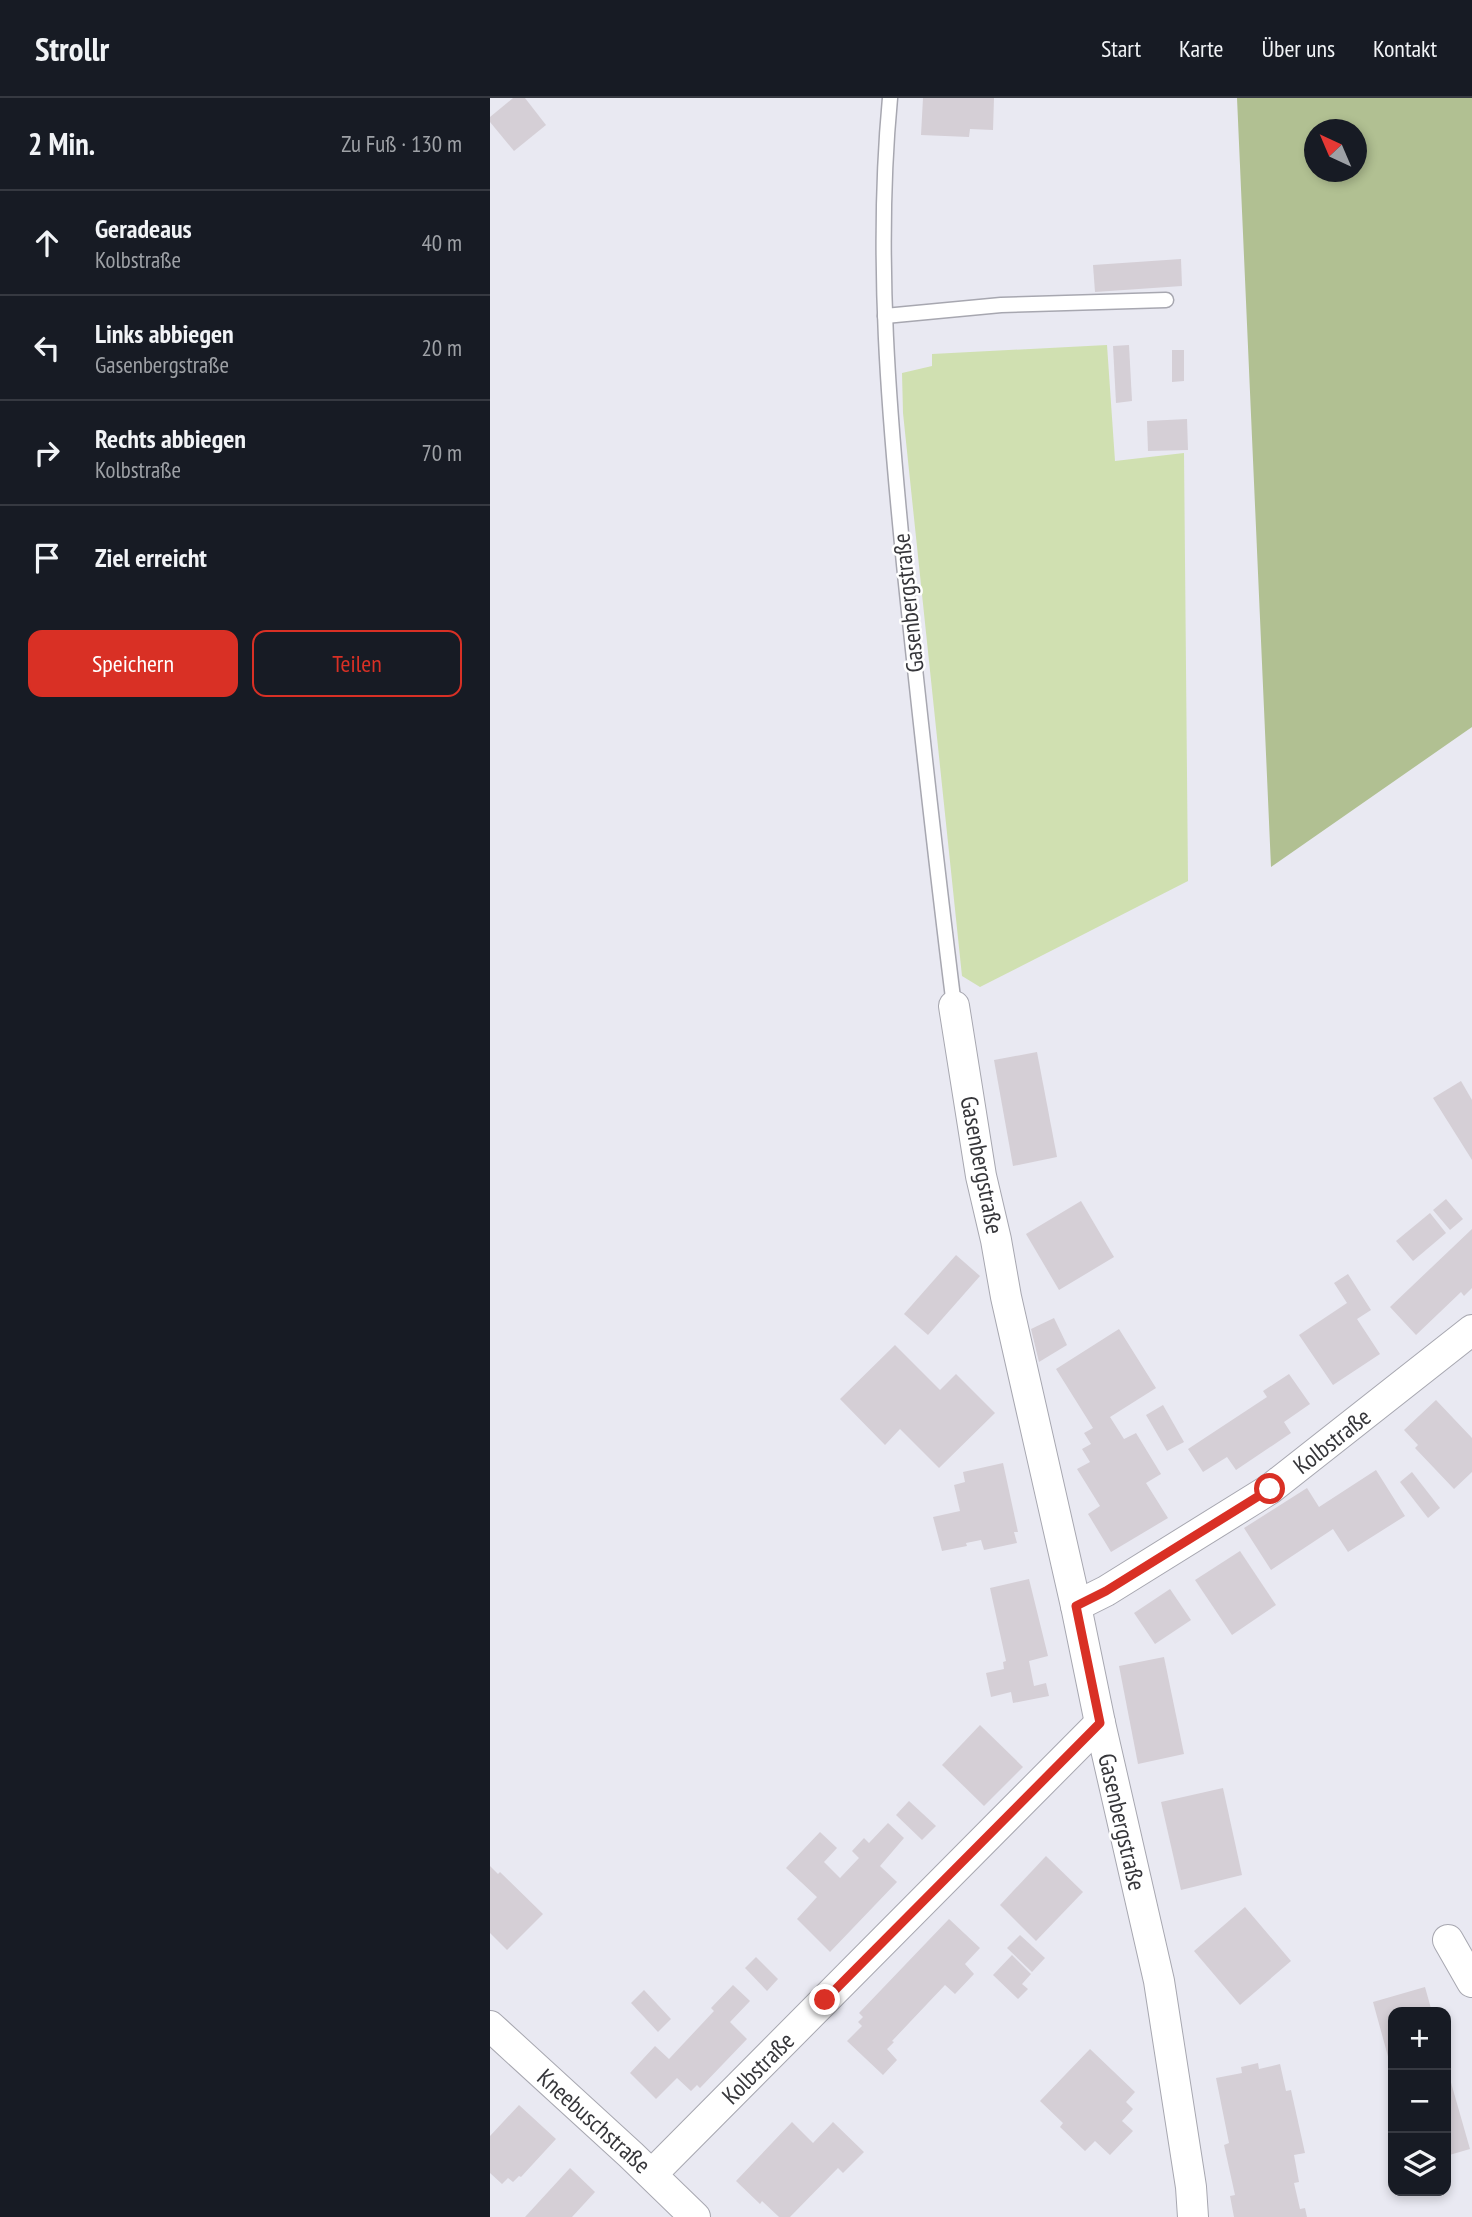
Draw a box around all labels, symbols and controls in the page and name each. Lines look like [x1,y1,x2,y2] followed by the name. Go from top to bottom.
[35,27,109,70] text: Strollr
[1101,33,1141,64] text: Start
[1179,33,1224,64] text: Karte
[1262,33,1335,64] text: Über uns
[1373,33,1437,64] text: Kontakt
[1304,119,1367,182] north arrow
[28,124,95,163] text: 2 Min.
[341,129,462,158] text: Zu Fuß · 130 m
[95,212,192,245] text: Geradeaus
[28,224,66,262] icon: ahead
[421,228,462,257] text: 40 m
[95,245,181,274] text: Kolbstraße
[95,317,234,350] text: Links abbiegen
[28,329,66,367] icon: left
[421,333,462,362] text: 20 m
[95,350,229,379] text: Gasenbergstraße
[95,422,246,455] text: Rechts abbiegen
[28,434,66,472] icon: right
[421,438,462,467] text: 70 m
[95,455,181,484] text: Kolbstraße
[885,532,931,674] street label: Gasenbergstraße
[28,539,66,577] icon: arrive
[95,541,207,574] text: Ziel erreicht
[28,630,238,697] button: Speichern
[252,630,462,697] button: Teilen
[953,1093,1011,1237] street label: Gasenbergstraße
[1287,1401,1377,1481] street label: Kolbstraße
[1254,1473,1285,1504] route start
[1091,1750,1153,1894] street label: Gasenbergstraße
[809,1984,840,2015] route end
[1388,2007,1451,2196] map controls
[1388,2007,1451,2070] button: +
[715,2025,801,2111] street label: Kolbstraße
[531,2062,657,2180] street label: Kneebuschstraße
[1388,2070,1451,2133] button: −
[1388,2133,1451,2196] button: layers

